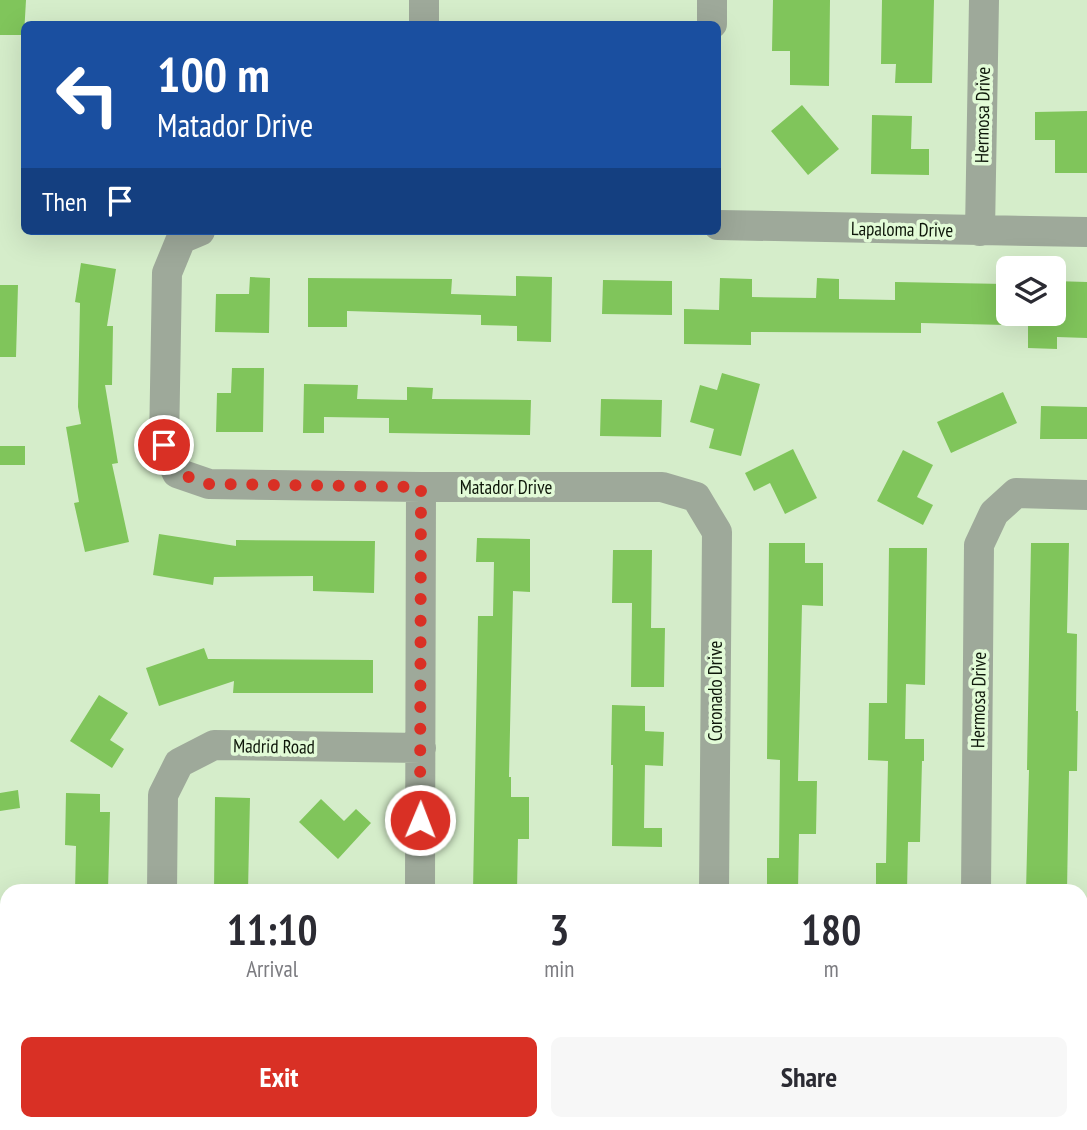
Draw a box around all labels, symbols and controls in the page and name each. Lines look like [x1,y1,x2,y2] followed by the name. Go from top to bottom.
[157,42,270,106] text: 100 m
[42,49,133,140] icon: left
[969,66,995,163] street label: Hermosa Drive
[157,104,313,146] text: Matador Drive
[101,182,139,220] icon: arrive
[42,185,87,218] text: Then
[851,216,953,242] street label: Lapaloma Drive
[996,256,1066,326] map controls
[996,256,1066,326] button: layers
[134,415,194,475] pin
[145,426,183,464] icon: arrive
[460,475,553,499] street label: Matador Drive
[703,640,727,741] street label: Coronado Drive
[965,651,991,748] street label: Hermosa Drive
[233,733,315,759] street label: Madrid Road
[383,783,457,857] position arrow
[227,902,318,957] text: 11:10
[549,902,569,957] text: 3
[801,902,861,957] text: 180
[246,954,298,983] text: Arrival
[544,954,574,983] text: min
[824,954,839,983] text: m
[21,1037,537,1117] button: Exit
[551,1037,1067,1117] button: Share

